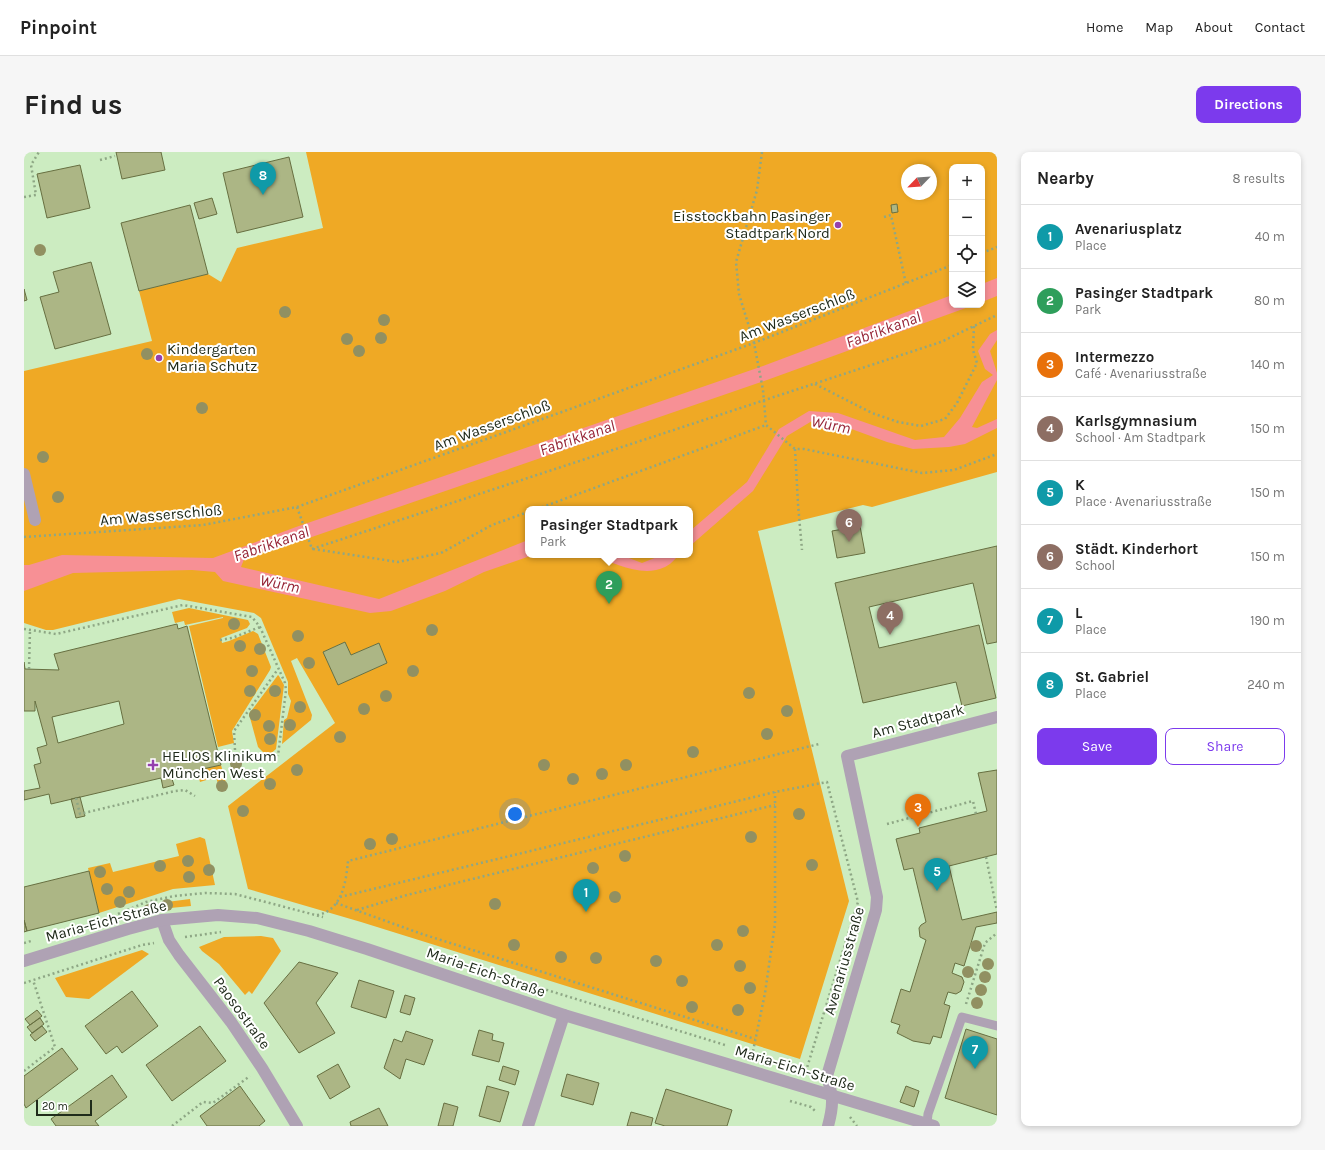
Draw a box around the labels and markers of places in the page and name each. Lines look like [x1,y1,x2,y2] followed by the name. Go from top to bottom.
[250,162,276,195] pin: 8
[673,207,831,242] place label: Eisstockbahn Pasinger Stadtpark Nord
[833,220,843,230] marker: Eisstockbahn Pasinger Stadtpark Nord
[167,340,257,375] place label: Kindergarten Maria Schutz
[154,353,164,363] marker: Kindergarten Maria Schutz
[836,509,862,542] pin: 6
[596,571,622,604] pin: 2
[877,602,903,635] pin: 4
[162,747,277,782] place label: HELIOS Klinikum München West
[147,759,159,771] marker: HELIOS Klinikum München West
[905,794,931,827] pin: 3
[924,858,950,891] pin: 5
[573,879,599,912] pin: 1
[962,1036,988,1069] pin: 7

